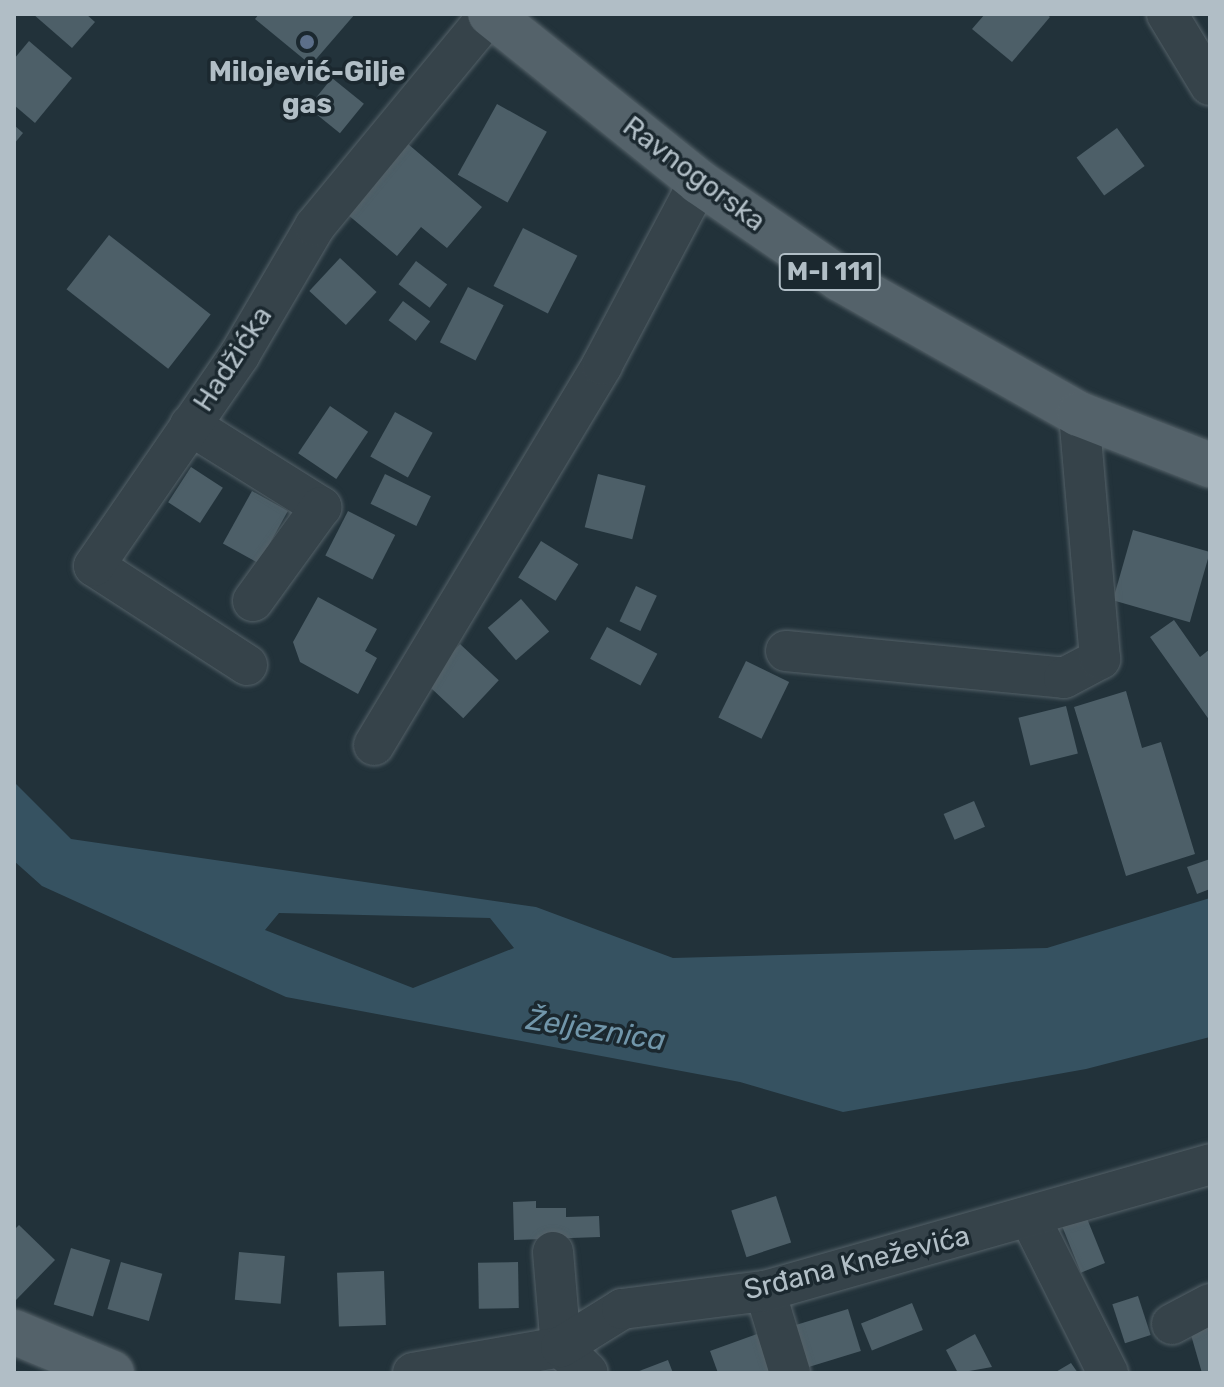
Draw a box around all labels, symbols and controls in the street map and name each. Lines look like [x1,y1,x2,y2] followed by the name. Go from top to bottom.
[298,33,316,51] marker: Milojević-Gilje gas
[209,55,405,121] place label: Milojević-Gilje gas
[616,110,772,238] street label: Ravnogorska
[778,250,882,294] road number: M-I 111
[187,300,279,418] street label: Hadžićka
[524,1001,668,1059] water label: Željeznica
[741,1219,973,1307] street label: Srđana Kneževića

